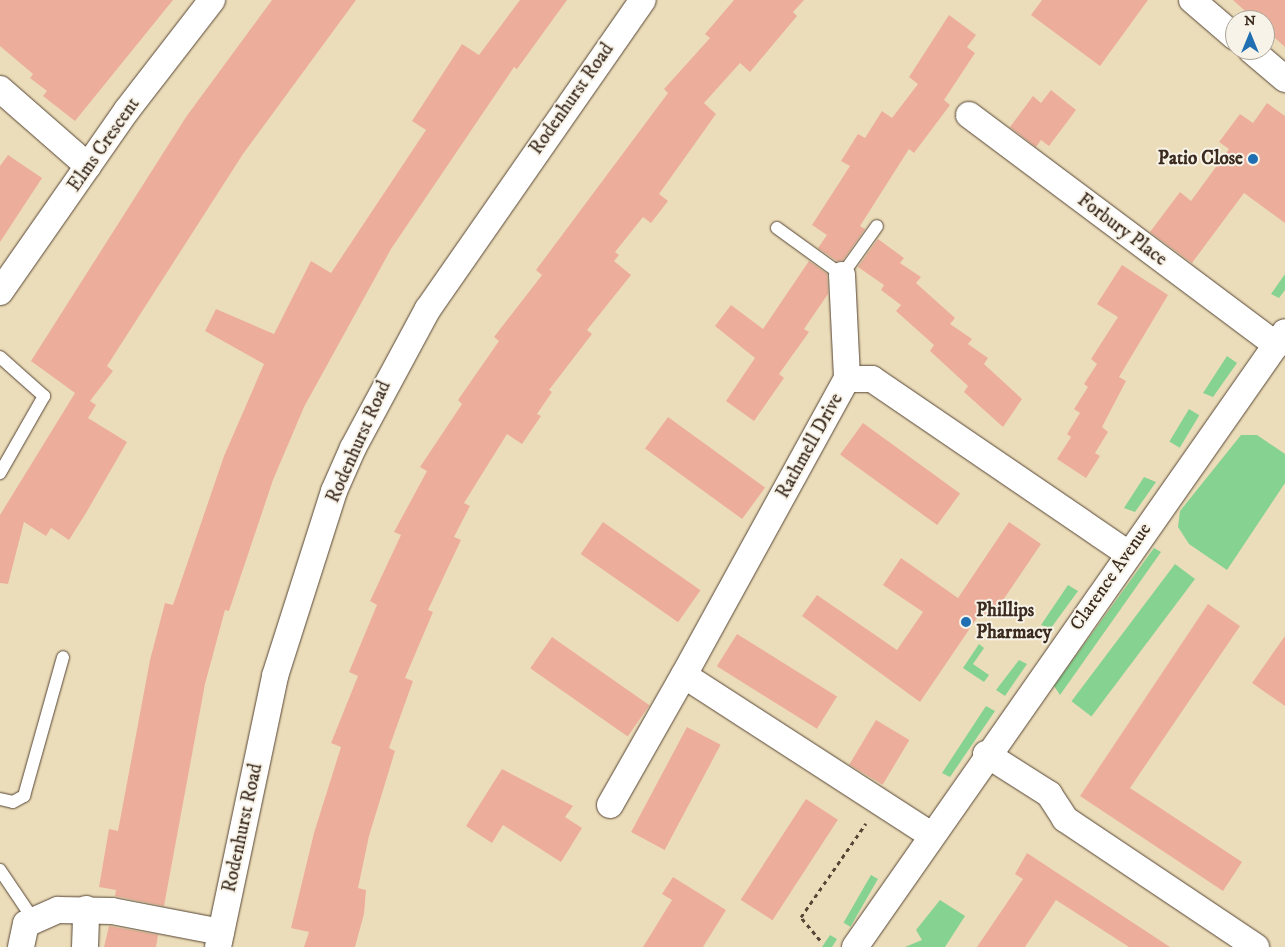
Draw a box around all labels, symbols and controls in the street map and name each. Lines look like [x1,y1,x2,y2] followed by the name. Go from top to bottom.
[1225,10,1275,60] north arrow
[1244,12,1256,30] text: N
[525,39,619,159] street label: Rodenhurst Road
[63,94,145,196] street label: Elms Crescent
[1158,148,1243,170] place label: Patio Close
[1247,153,1259,165] marker: Patio Close
[1073,189,1171,271] street label: Forbury Place
[322,378,396,506] street label: Rodenhurst Road
[772,389,848,503] street label: Rathmell Drive
[1065,519,1157,635] street label: Clarence Avenue
[976,600,1052,644] place label: Phillips Pharmacy
[960,616,972,628] marker: Phillips Pharmacy
[218,762,268,894] street label: Rodenhurst Road

